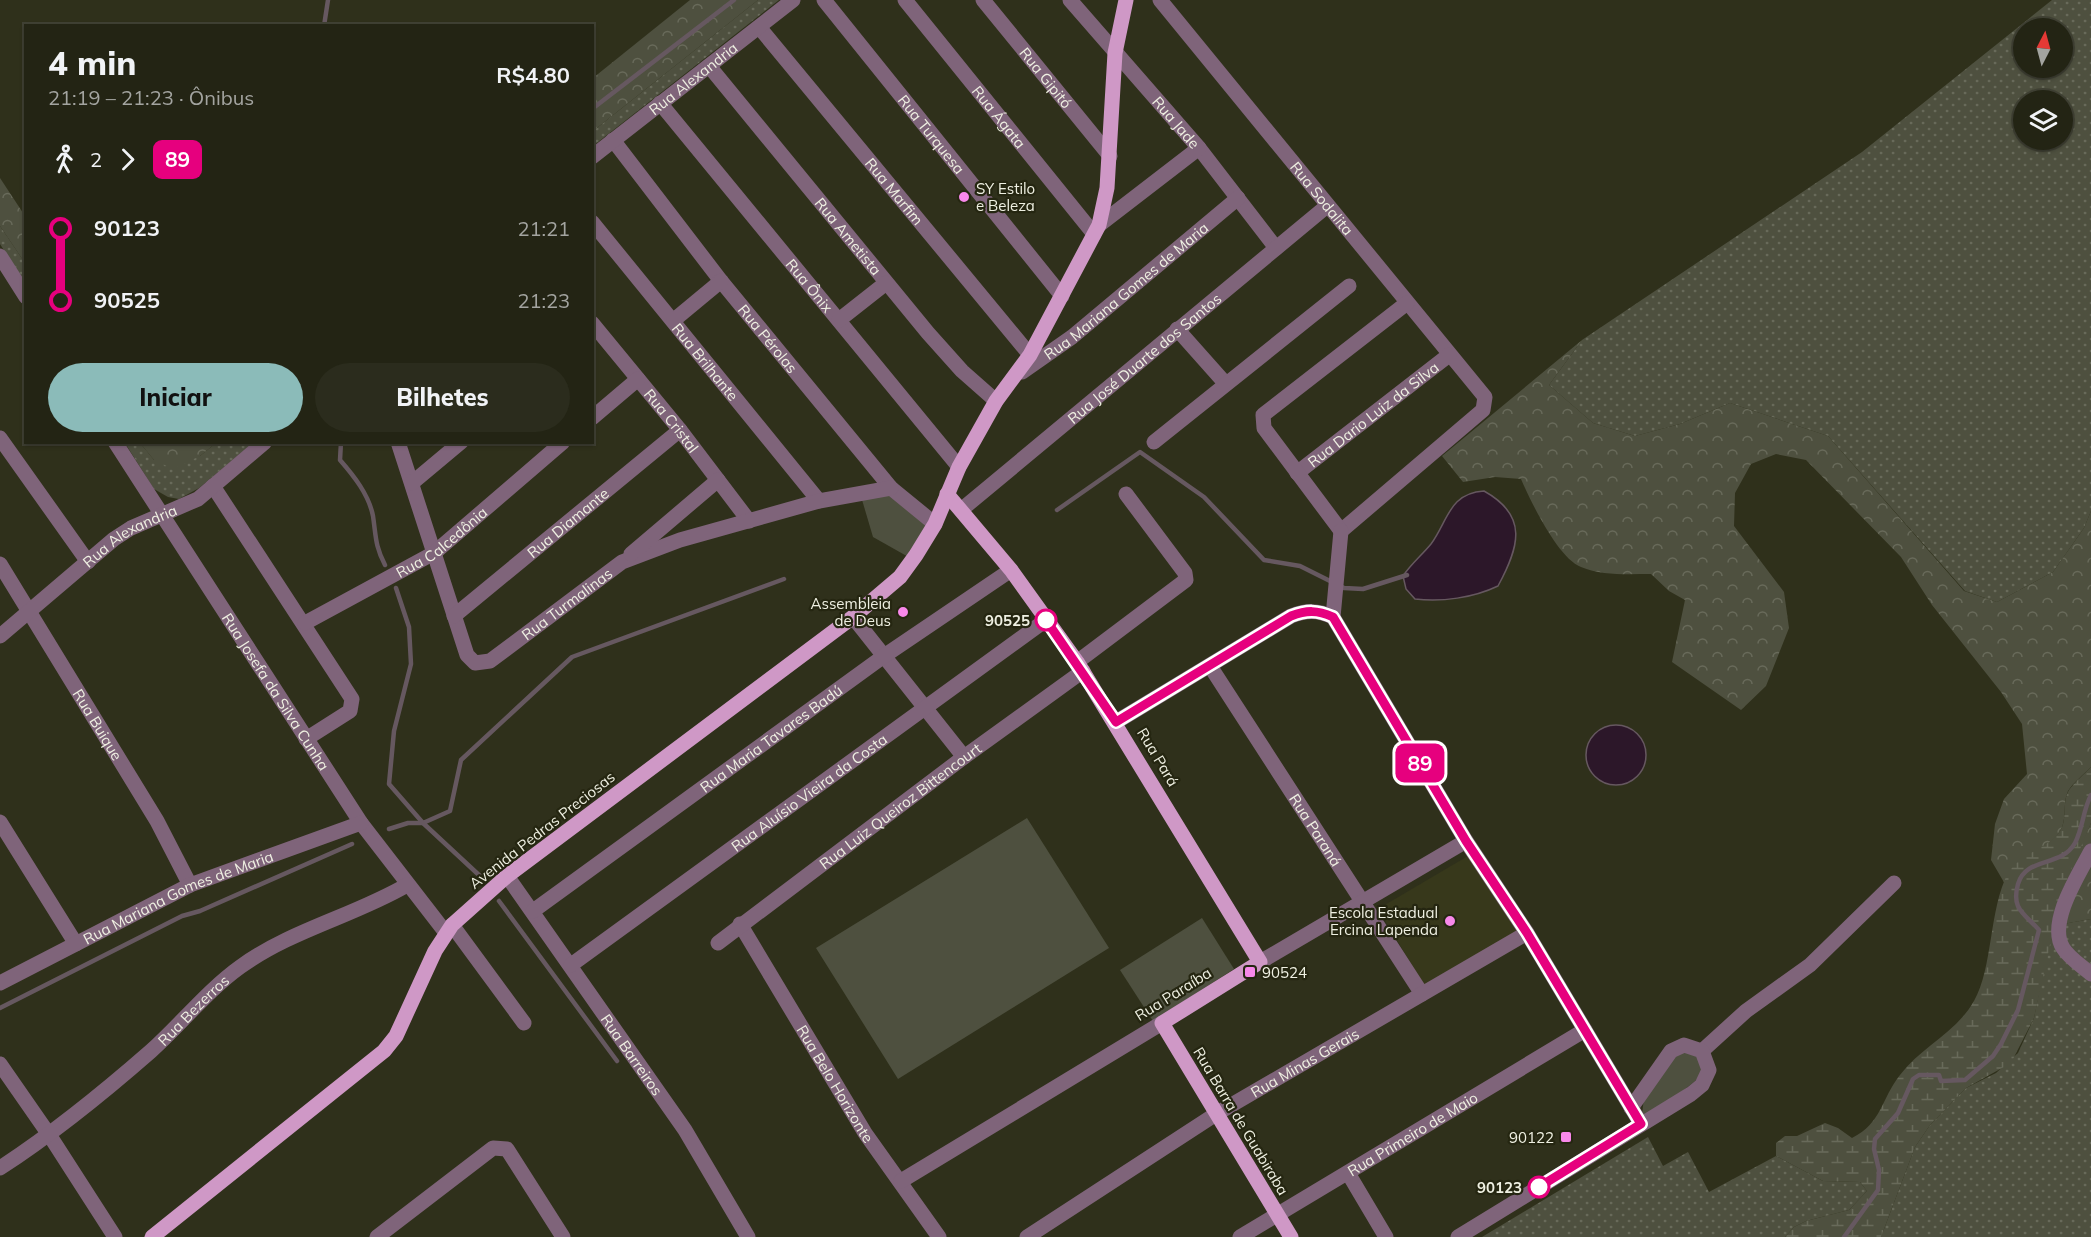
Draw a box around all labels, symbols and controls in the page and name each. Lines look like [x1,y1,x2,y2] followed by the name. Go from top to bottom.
[2013,18,2073,78] north arrow
[2013,18,2073,150] map controls
[645,38,741,119] street label: Rua Alexandria
[48,42,136,83] text: 4 min
[1016,43,1077,112] street label: Rua Gipitó
[496,61,570,89] text: R$4.80
[968,81,1030,152] street label: Rua Ágata
[48,85,254,110] text: 21:19 – 21:23 · Ônibus
[2013,90,2073,150] button: layers
[894,91,969,178] street label: Rua Turquesa
[1149,92,1204,152] street label: Rua Jade
[48,143,81,176] icon: walk
[111,143,144,176] icon: forward
[165,146,190,172] text: 89
[90,147,102,172] text: 2
[861,154,928,229] street label: Rua Marfim
[1287,157,1358,239] street label: Rua Sodalita
[976,179,1035,215] place label: SY Estilo e Beleza
[957,190,971,204] marker: SY Estilo e Beleza
[811,193,886,279] street label: Rua Ametista
[94,214,160,242] text: 90123
[517,216,570,241] text: 21:21
[1040,218,1212,363] street label: Rua Mariana Gomes de Maria
[782,255,837,316] street label: Rua Ônix
[94,286,160,314] text: 90525
[517,288,570,313] text: 21:23
[1063,289,1225,427] street label: Rua José Duarte dos Santos
[734,300,802,377] street label: Rua Pérolas
[668,319,743,404] street label: Rua Brilhante
[1303,357,1442,471] street label: Rua Dario Luiz da Silva
[48,363,303,432] button: Iniciar
[315,363,570,432] button: Bilhetes
[640,385,703,456] street label: Rua Cristal
[523,483,612,562] street label: Rua Diamante
[79,500,180,571] street label: Rua Alexandria
[392,502,491,582] street label: Rua Calcedônia
[517,563,616,644] street label: Rua Turmalinas
[811,594,891,630] place label: Assembleia de Deus
[896,605,910,619] marker: Assembleia de Deus
[218,609,334,774] street label: Rua Josefa da Silva Cunha
[1035,609,1057,631] marker: 90525
[985,611,1030,630] place label: 90525
[696,680,846,796] street label: Rua Maria Tavares Badú
[69,685,127,764] street label: Rua Buique
[1133,724,1183,790] street label: Rua Pará
[727,729,891,855] street label: Rua Aluísio Vieira da Costa
[815,738,985,873] street label: Rua Luiz Queiroz Bittencourt
[1393,744,1447,783] line badge: 89
[1407,750,1433,776] text: 89
[465,767,619,893] street label: Avenida Pedras Preciosas
[1285,790,1346,870] street label: Rua Paraná
[80,846,276,948] street label: Rua Mariana Gomes de Maria
[1329,903,1438,939] place label: Escola Estadual Ercina Lapenda
[1443,914,1457,928] marker: Escola Estadual Ercina Lapenda
[1131,963,1215,1025] street label: Rua Paraíba
[1262,963,1307,982] place label: 90524
[1243,965,1257,979] marker: 90524
[153,970,233,1049] street label: Rua Bezerros
[597,1010,667,1099] street label: Rua Barreiros
[793,1021,878,1146] street label: Rua Belo Horizonte
[1247,1024,1362,1101] street label: Rua Minas Gerais
[1189,1043,1293,1199] street label: Rua Barra de Guabiraba
[1344,1087,1481,1180] street label: Rua Primeiro de Maio
[1509,1128,1554,1147] place label: 90122
[1559,1130,1573,1144] marker: 90122
[1528,1176,1550,1198] marker: 90123
[1477,1178,1522,1197] place label: 90123

